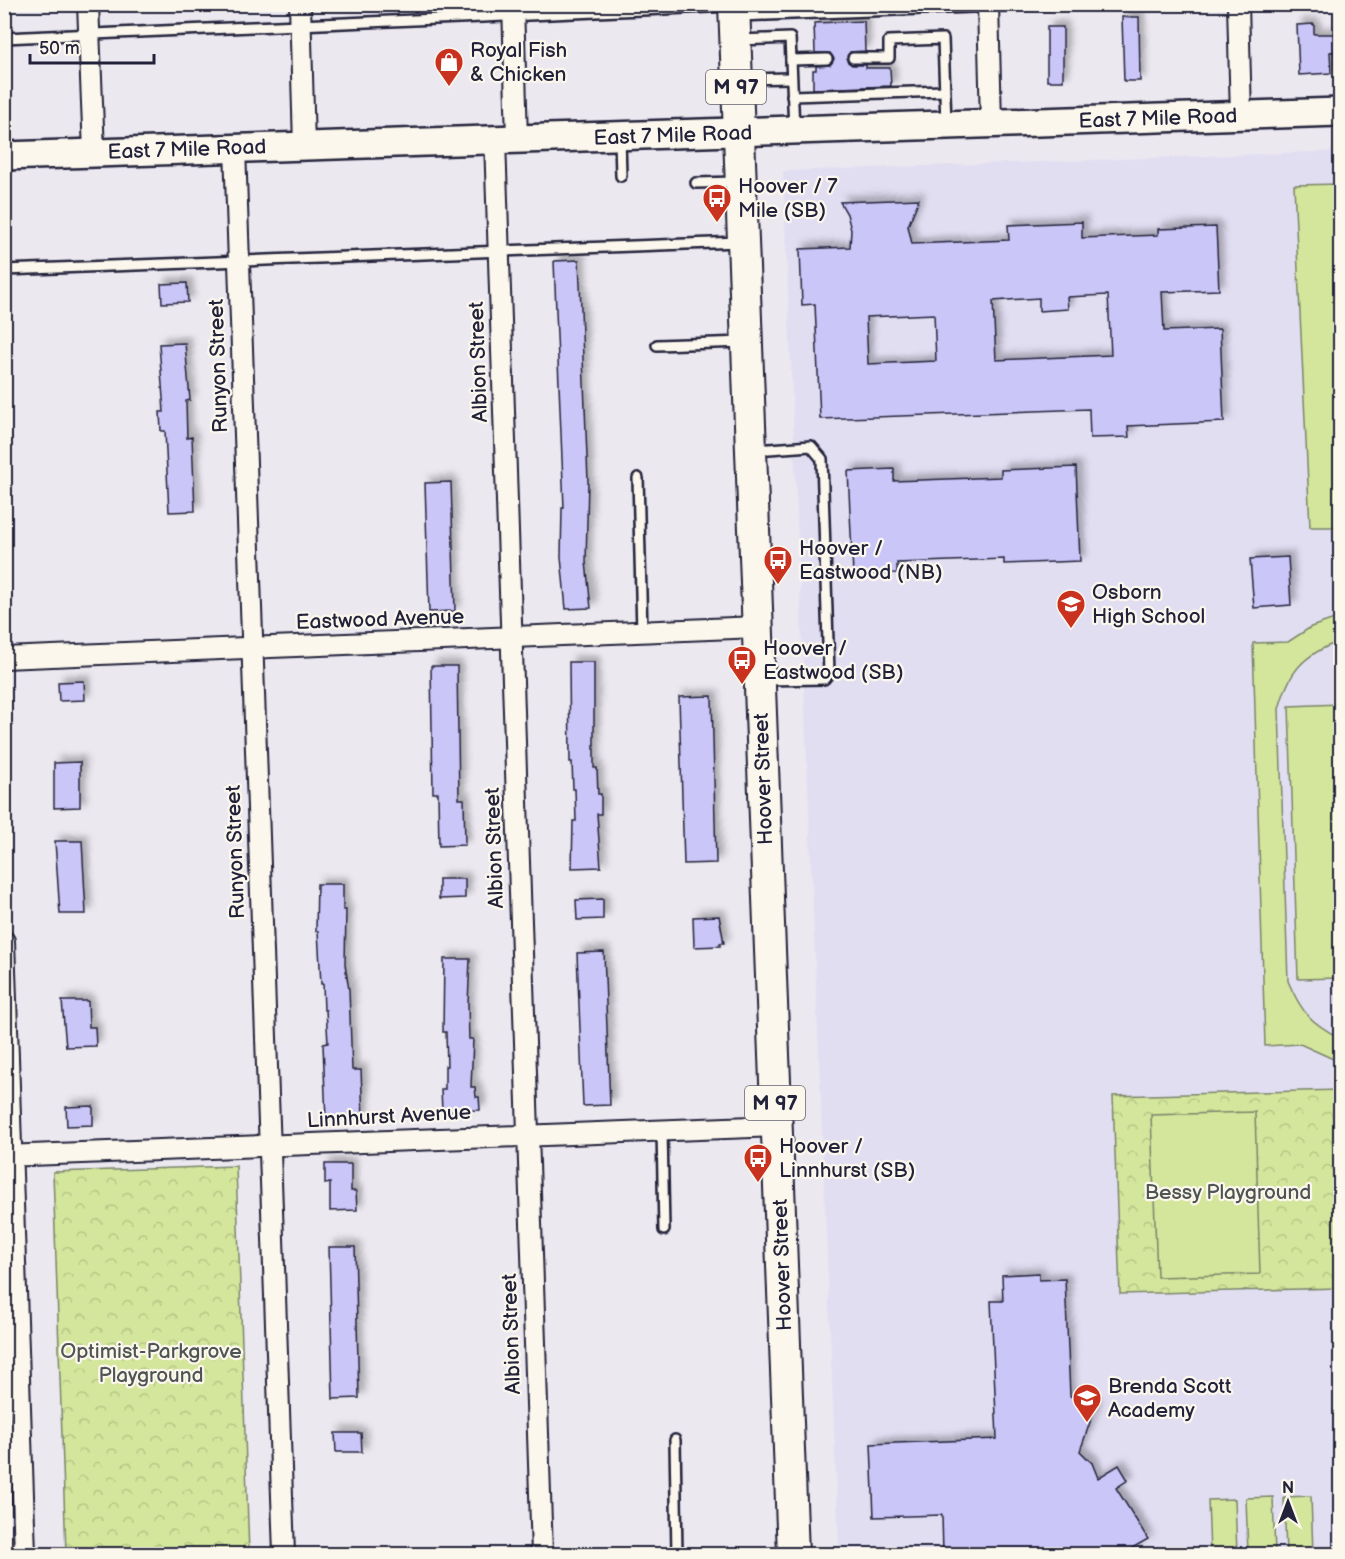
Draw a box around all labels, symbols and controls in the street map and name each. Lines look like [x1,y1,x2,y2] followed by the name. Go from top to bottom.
[30,27,154,65] scale bar
[39,38,80,59] text: 50 m
[470,38,567,87] place label: Royal Fish & Chicken
[433,46,465,88] shop icon: Royal Fish & Chicken
[706,70,766,104] road number: M 97
[1078,103,1238,134] street label: East 7 Mile Road
[593,120,753,151] street label: East 7 Mile Road
[107,134,267,165] street label: East 7 Mile Road
[738,174,838,223] place label: Hoover / 7 Mile (SB)
[701,182,733,224] bus stop icon: Hoover / 7 Mile (SB)
[204,298,233,433] street label: Runyon Street
[464,301,493,423] street label: Albion Street
[799,536,943,585] place label: Hoover / Eastwood (NB)
[762,544,794,586] bus stop icon: Hoover / Eastwood (NB)
[1092,580,1205,629] place label: Osborn High School
[1055,588,1087,630] school or university icon: Osborn High School
[295,604,465,635] street label: Eastwood Avenue
[763,636,904,685] place label: Hoover / Eastwood (SB)
[726,644,758,686] bus stop icon: Hoover / Eastwood (SB)
[749,712,778,845] street label: Hoover Street
[221,784,250,919] street label: Runyon Street
[480,787,509,909] street label: Albion Street
[745,1086,805,1120] road number: M 97
[306,1100,472,1133] street label: Linnhurst Avenue
[779,1134,915,1183] place label: Hoover / Linnhurst (SB)
[742,1142,774,1184] bus stop icon: Hoover / Linnhurst (SB)
[1145,1180,1311,1205] park label: Bessy Playground
[768,1198,797,1331] street label: Hoover Street
[497,1273,526,1395] street label: Albion Street
[60,1339,242,1388] park label: Optimist-Parkgrove Playground
[1108,1374,1232,1423] place label: Brenda Scott Academy
[1071,1382,1103,1424] school or university icon: Brenda Scott Academy
[1258,1472,1318,1532] north arrow
[1282,1479,1294,1498] text: N

